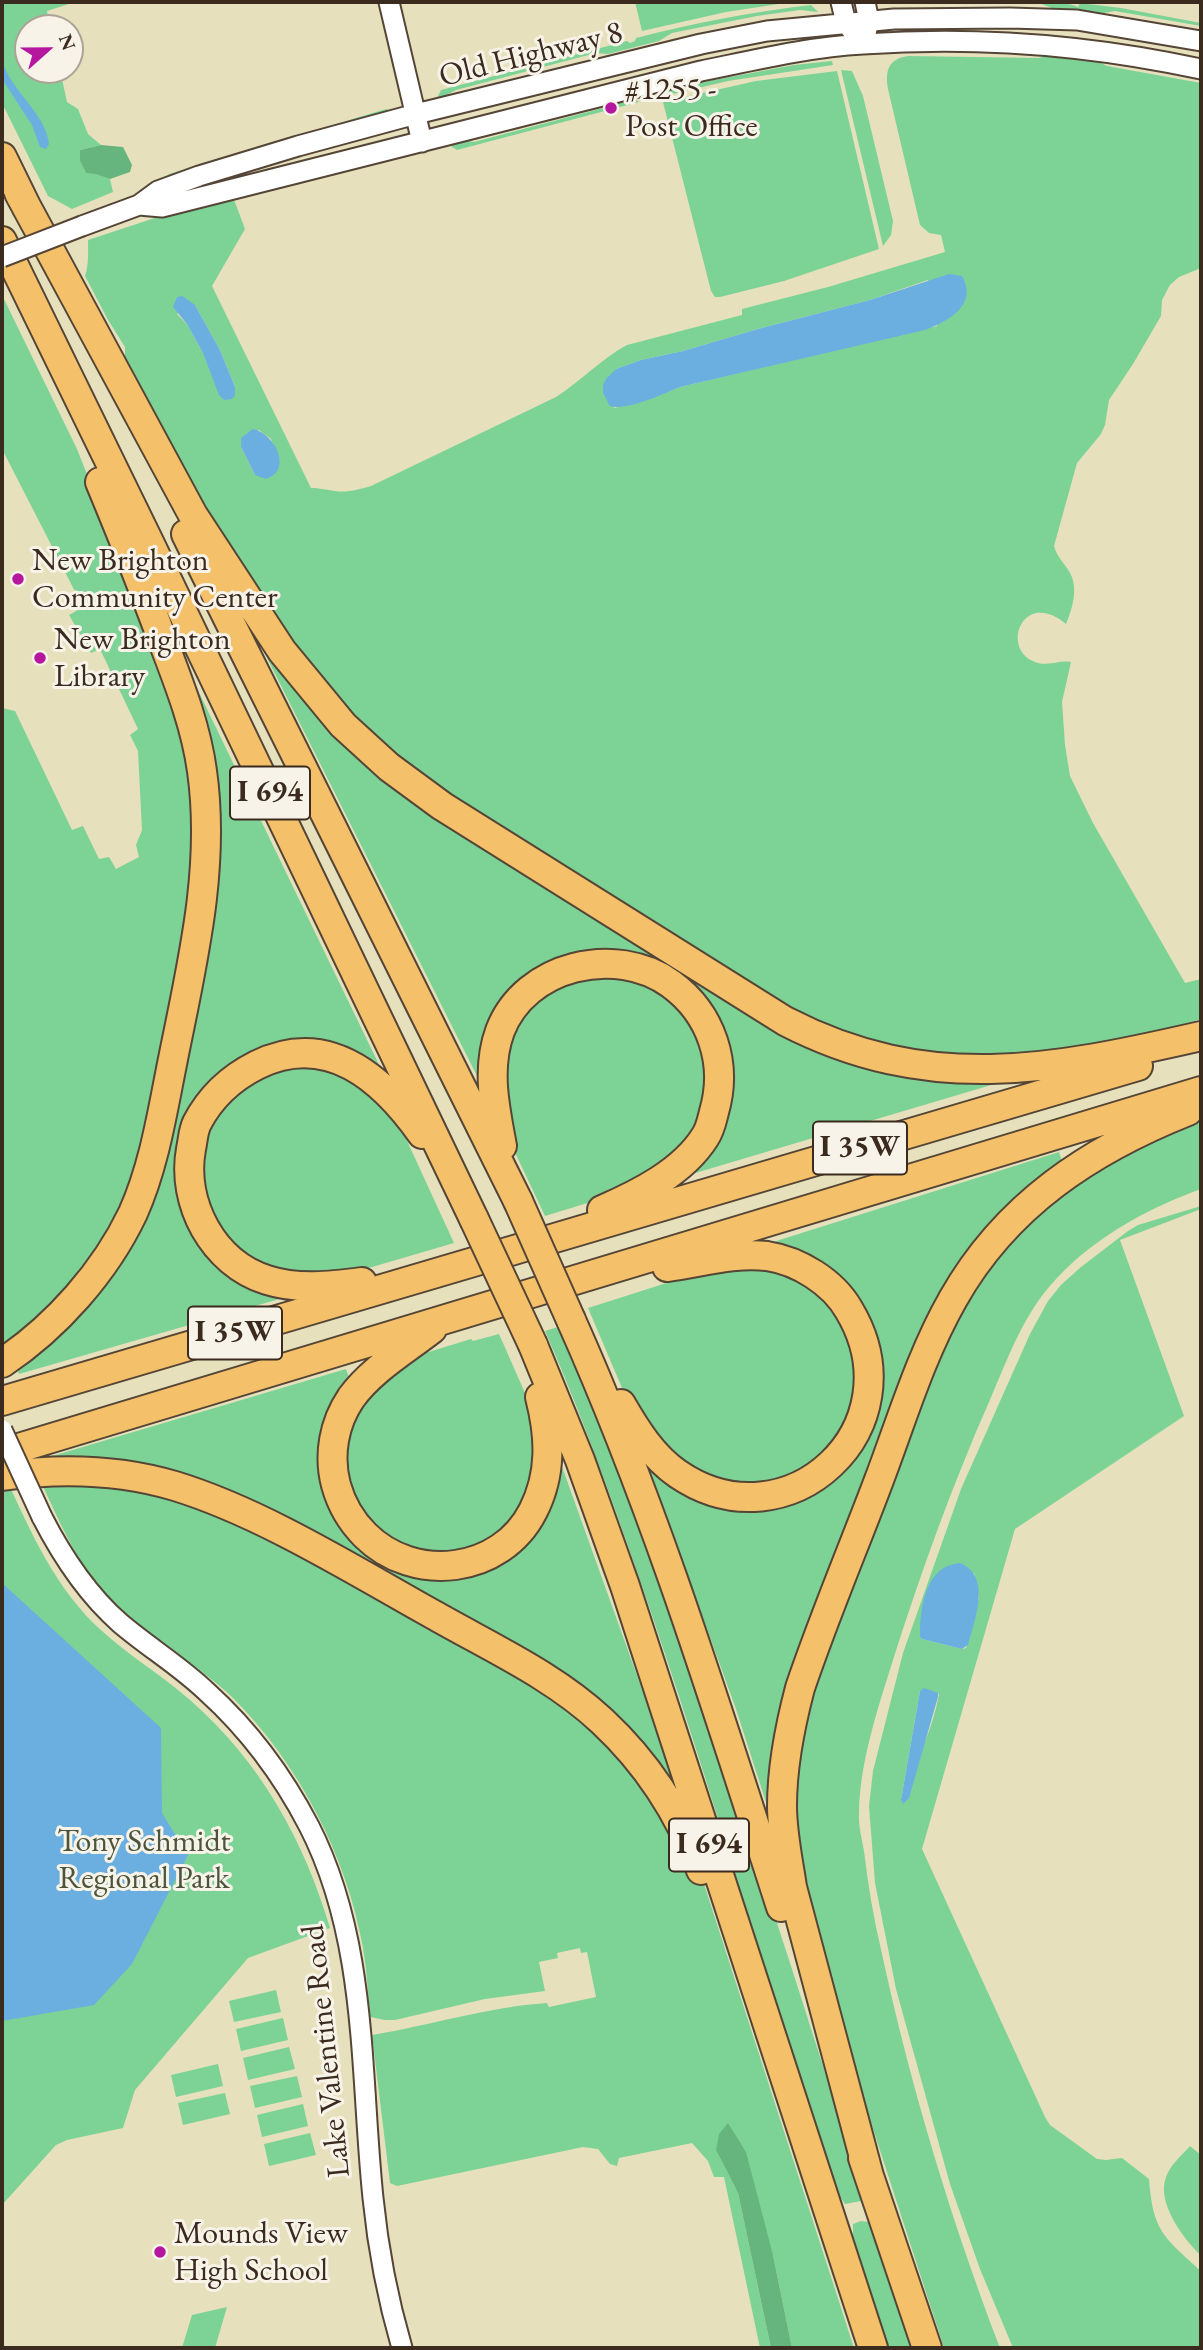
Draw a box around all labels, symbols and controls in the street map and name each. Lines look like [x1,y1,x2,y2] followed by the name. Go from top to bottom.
[14,14,84,84] north arrow
[435,14,627,96] street label: Old Highway 8
[53,30,82,54] text: N
[625,71,758,146] place label: #1255 - Post Office
[603,100,619,116] marker: #1255 - Post Office
[32,542,278,617] place label: New Brighton Community Center
[10,571,26,587] marker: New Brighton Community Center
[54,621,231,696] place label: New Brighton Library
[32,650,48,666] marker: New Brighton Library
[230,766,310,820] road number: I 694
[813,1122,907,1174] road number: I 35W
[188,1306,282,1359] road number: I 35W
[669,1818,749,1871] road number: I 694
[57,1823,231,1898] park label: Tony Schmidt Regional Park
[295,1923,359,2179] street label: Lake Valentine Road
[174,2215,348,2290] place label: Mounds View High School
[152,2244,168,2260] marker: Mounds View High School

